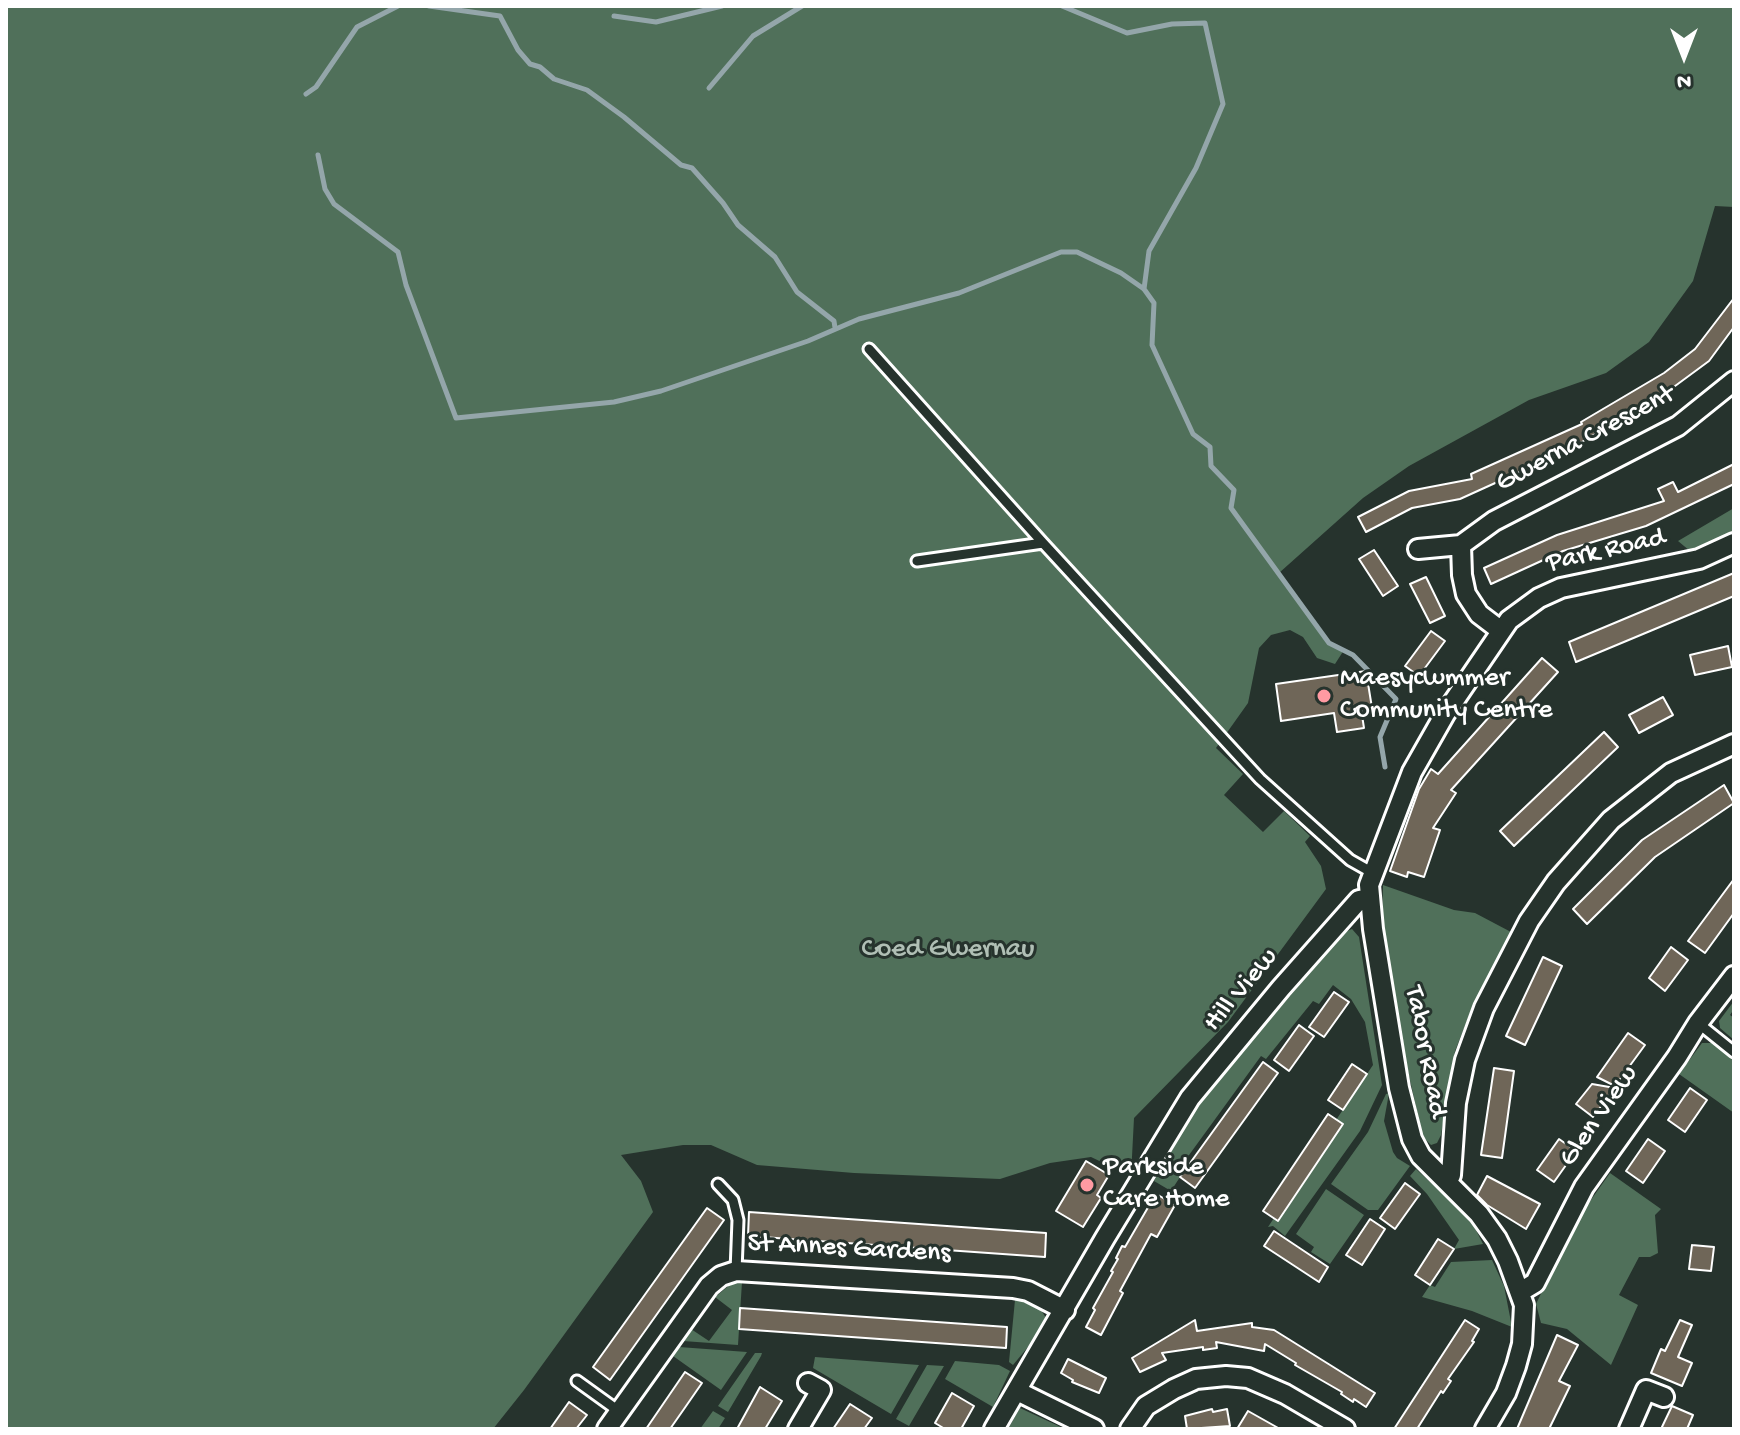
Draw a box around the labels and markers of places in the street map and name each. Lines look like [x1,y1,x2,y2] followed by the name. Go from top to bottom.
[1340,663,1553,729] place label: Maesycwmmer Community Centre
[1315,687,1333,705] marker: Maesycwmmer Community Centre
[1103,1152,1230,1218] place label: Parkside Care Home
[1078,1176,1096,1194] marker: Parkside Care Home

